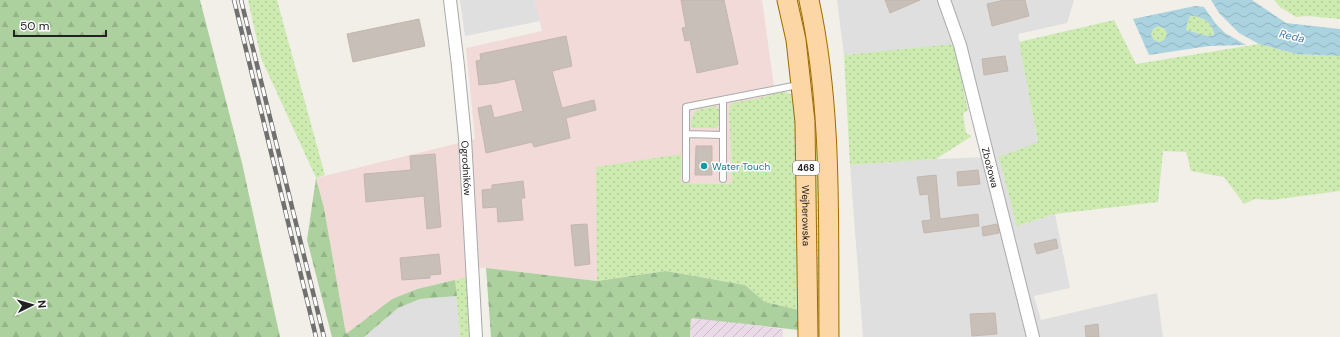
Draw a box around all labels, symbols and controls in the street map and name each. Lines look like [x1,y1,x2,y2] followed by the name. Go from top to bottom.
[14,12,106,38] scale bar
[20,18,49,34] text: 50 m
[1278,26,1306,46] water label: Reda
[458,140,474,196] street label: Ogrodników
[979,146,1001,189] street label: Zbożowa
[712,160,770,173] place label: Water Touch
[699,161,709,171] marker: Water Touch
[793,161,819,175] road number: 468
[799,185,813,246] street label: Wejherowska
[12,285,52,325] north arrow
[35,300,49,309] text: N

